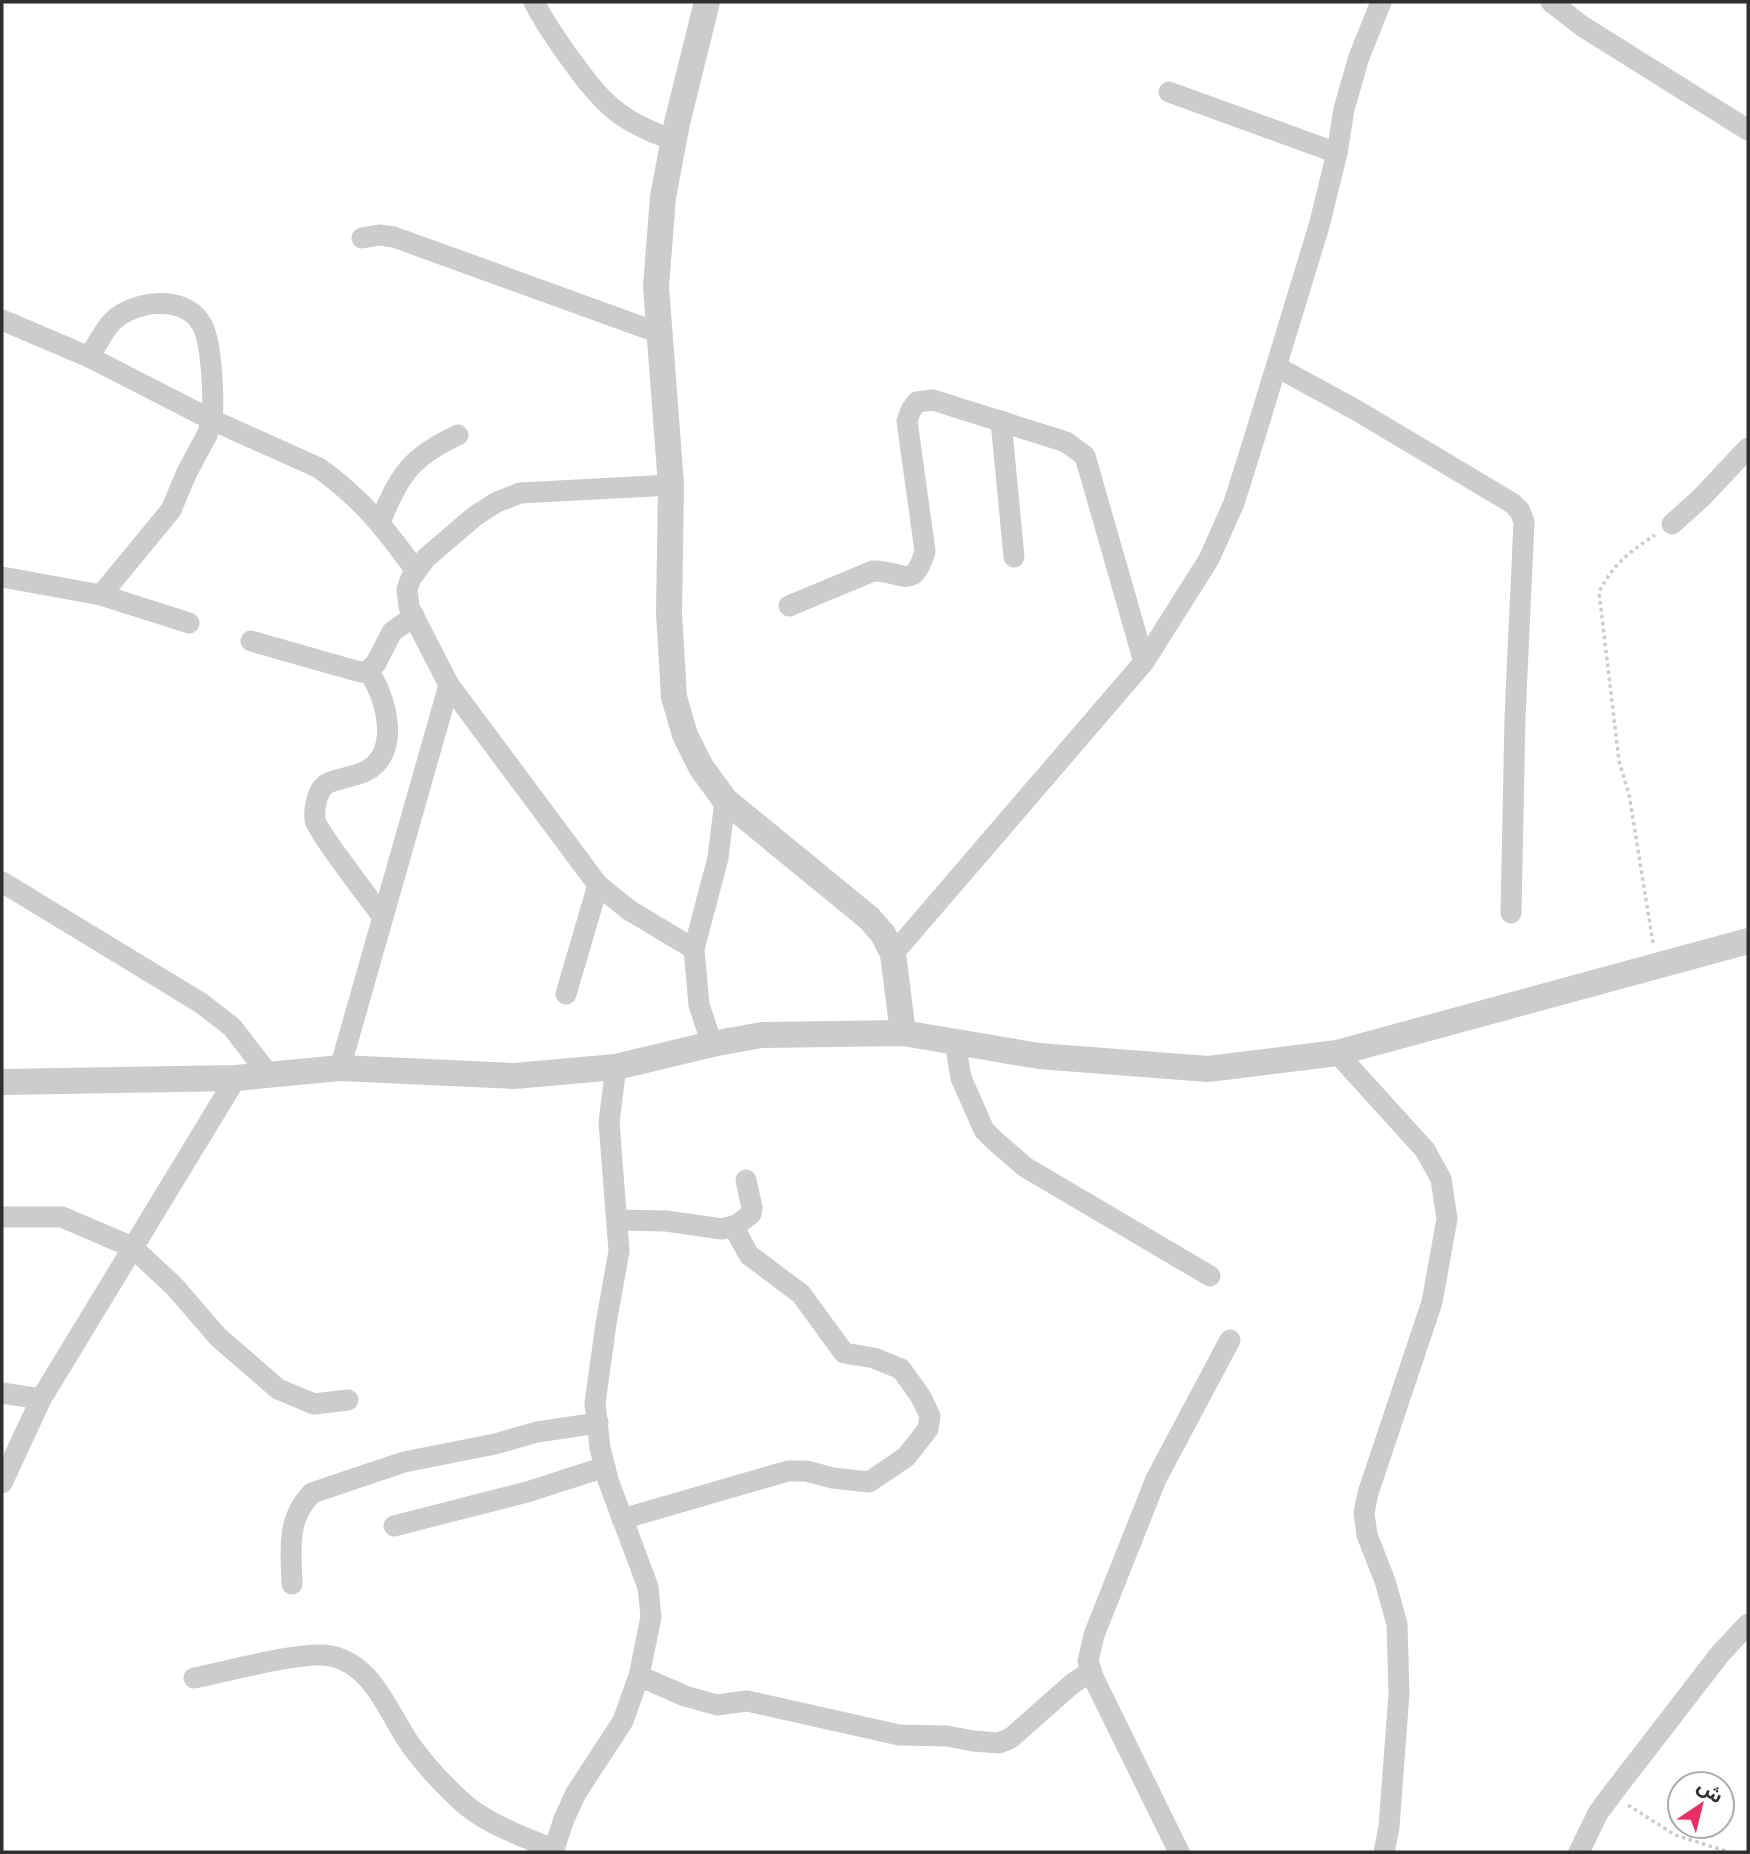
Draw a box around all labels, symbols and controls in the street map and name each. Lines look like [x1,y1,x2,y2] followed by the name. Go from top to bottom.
[1666,1770,1736,1840] north arrow
[1694,1774,1728,1808] text: ش

